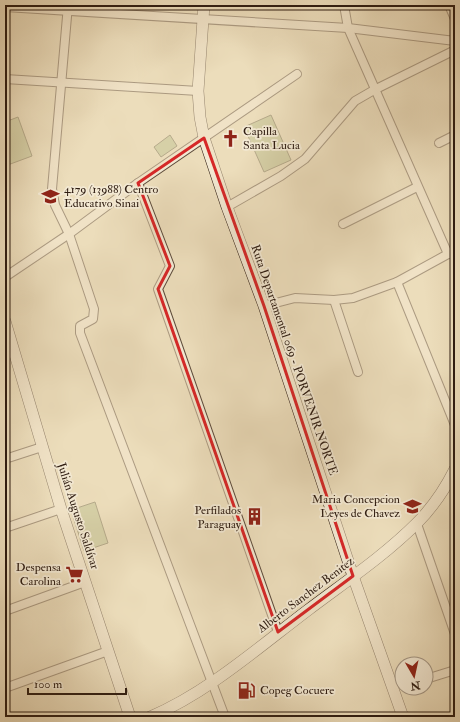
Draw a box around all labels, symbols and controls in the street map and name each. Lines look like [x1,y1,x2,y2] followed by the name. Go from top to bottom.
[243,124,301,153] place label: Capilla Santa Lucia
[220,128,240,148] church icon: Capilla Santa Lucia
[64,182,159,211] place label: 4179 (13988) Centro Educativo Sinai
[41,186,61,206] school or university icon: 4179 (13988) Centro Educativo Sinai
[247,243,341,478] street label: Ruta Departamental 069 - PORVENIR NORTE
[53,460,102,572] street label: Julián Augusto Saldívar
[312,492,400,521] place label: Maria Concepcion Leyes de Chavez
[403,496,423,516] school or university icon: Maria Concepcion Leyes de Chavez
[194,503,242,532] place label: Perfilados Paraguay
[244,507,264,527] building icon: Perfilados Paraguay
[254,554,358,637] street label: Alberto Sanchez Benitez
[16,560,62,589] place label: Despensa Carolina
[64,564,84,584] supermarket icon: Despensa Carolina
[394,656,434,696] north arrow
[28,670,126,696] scale bar
[34,677,63,692] text: 100 m
[408,678,422,693] text: N
[237,680,257,700] fuel station icon: Copeg Cocuere
[260,683,334,698] place label: Copeg Cocuere

